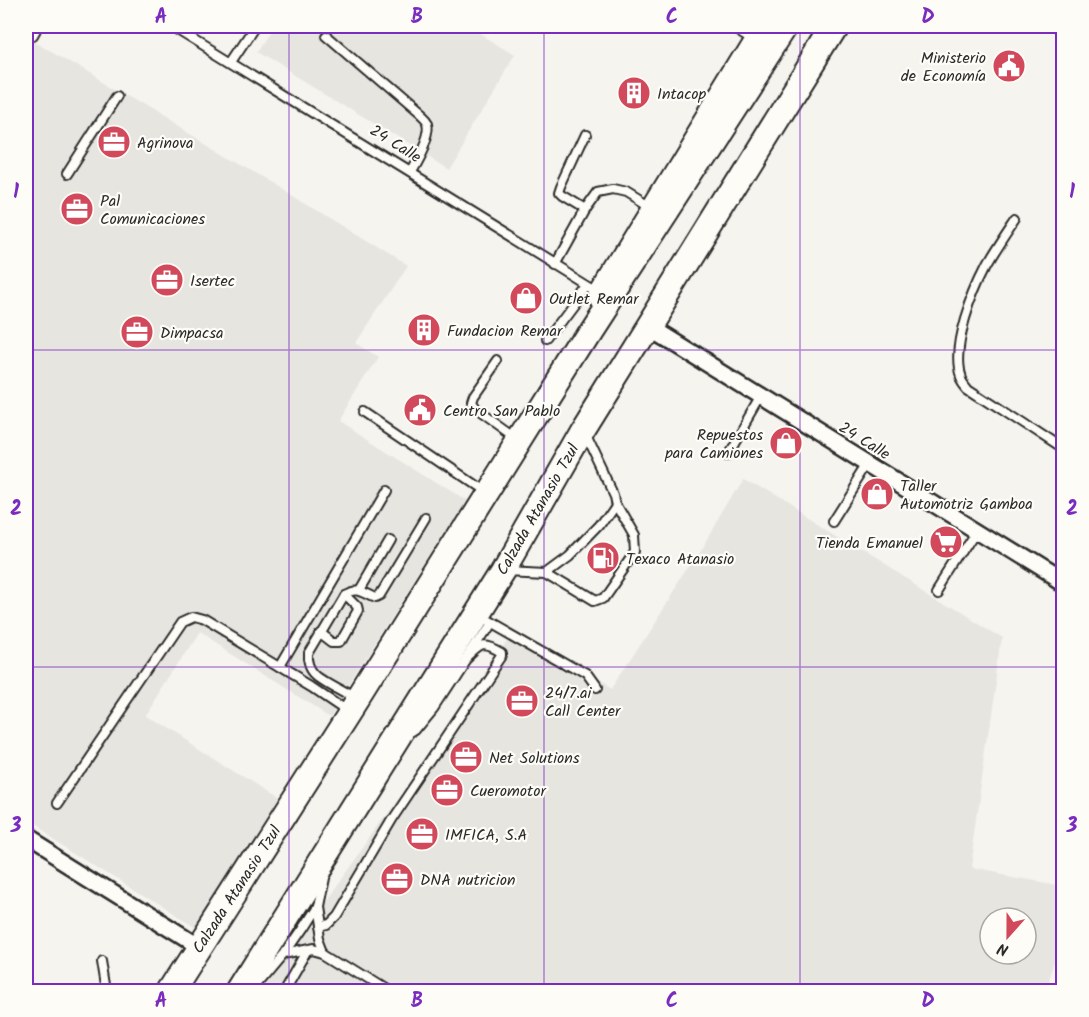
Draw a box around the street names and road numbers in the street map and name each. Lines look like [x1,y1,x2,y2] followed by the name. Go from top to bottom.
[365,119,426,170] street label: 24 Calle
[834,416,895,467] street label: 24 Calle
[490,439,586,580] street label: Calzada Atanasio Tzul
[186,821,288,959] street label: Calzada Atanasio Tzul

